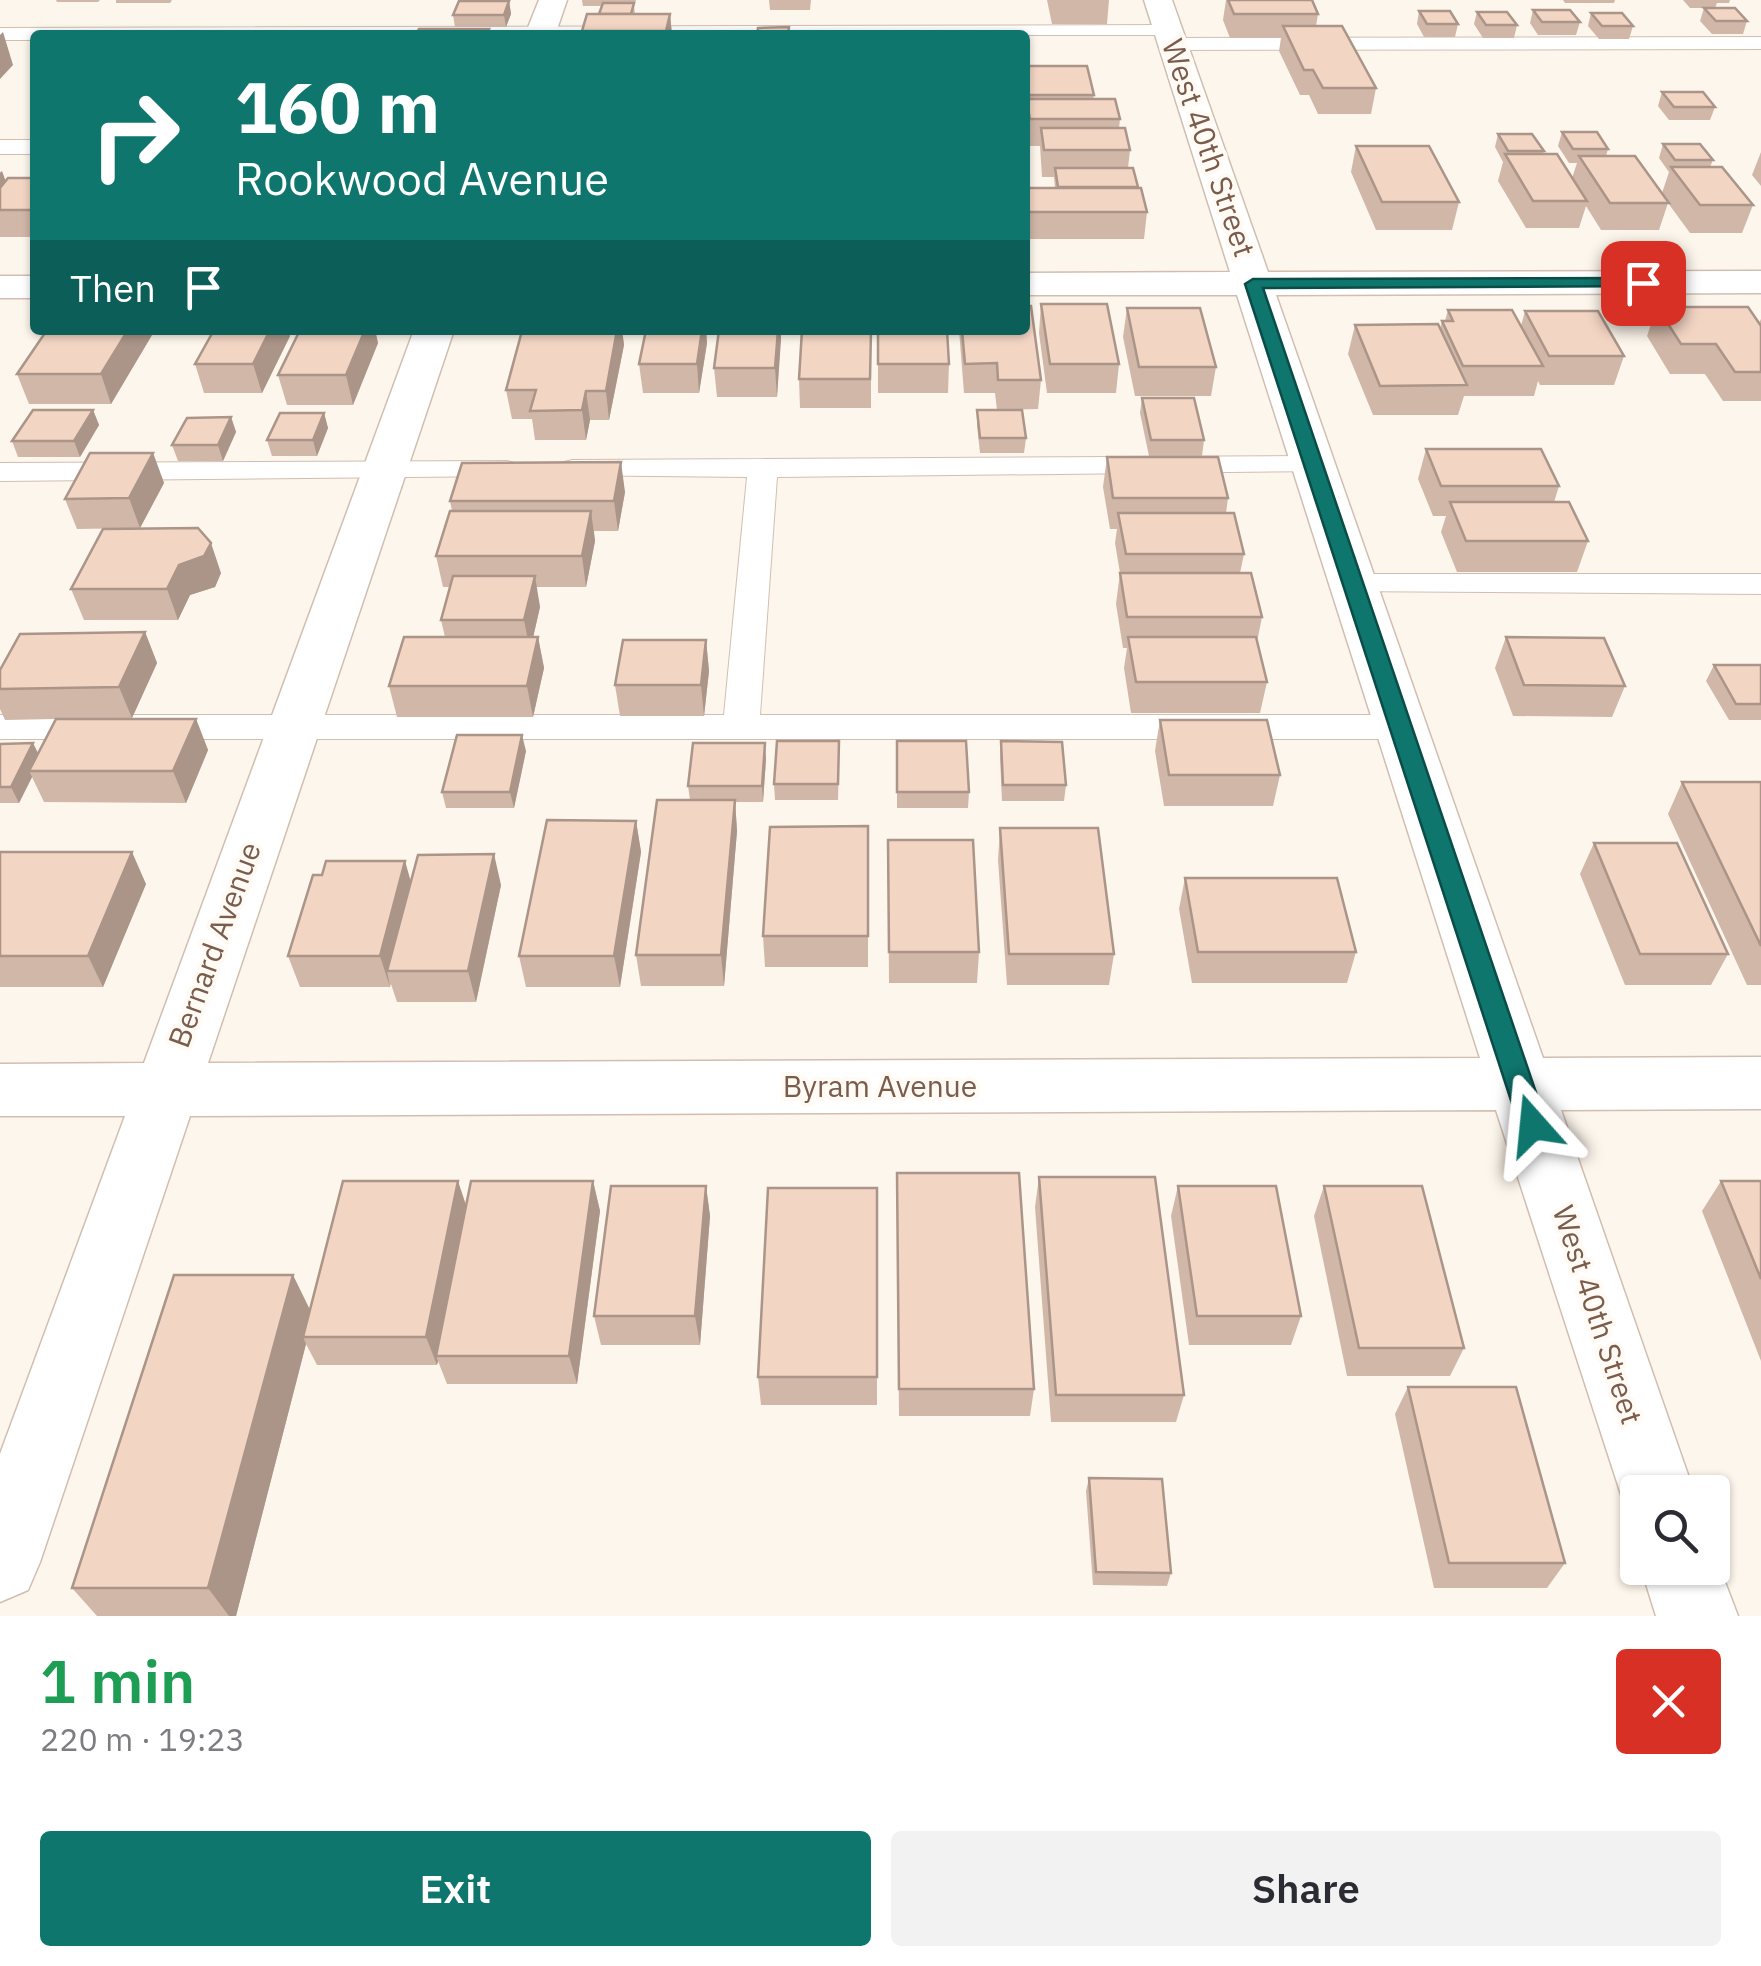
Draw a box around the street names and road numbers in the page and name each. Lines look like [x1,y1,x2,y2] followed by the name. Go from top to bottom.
[1154,34,1265,262] street label: West 40th Street
[158,837,269,1052] street label: Bernard Avenue
[783,1066,977,1105] street label: Byram Avenue
[1545,1200,1652,1429] street label: West 40th Street

